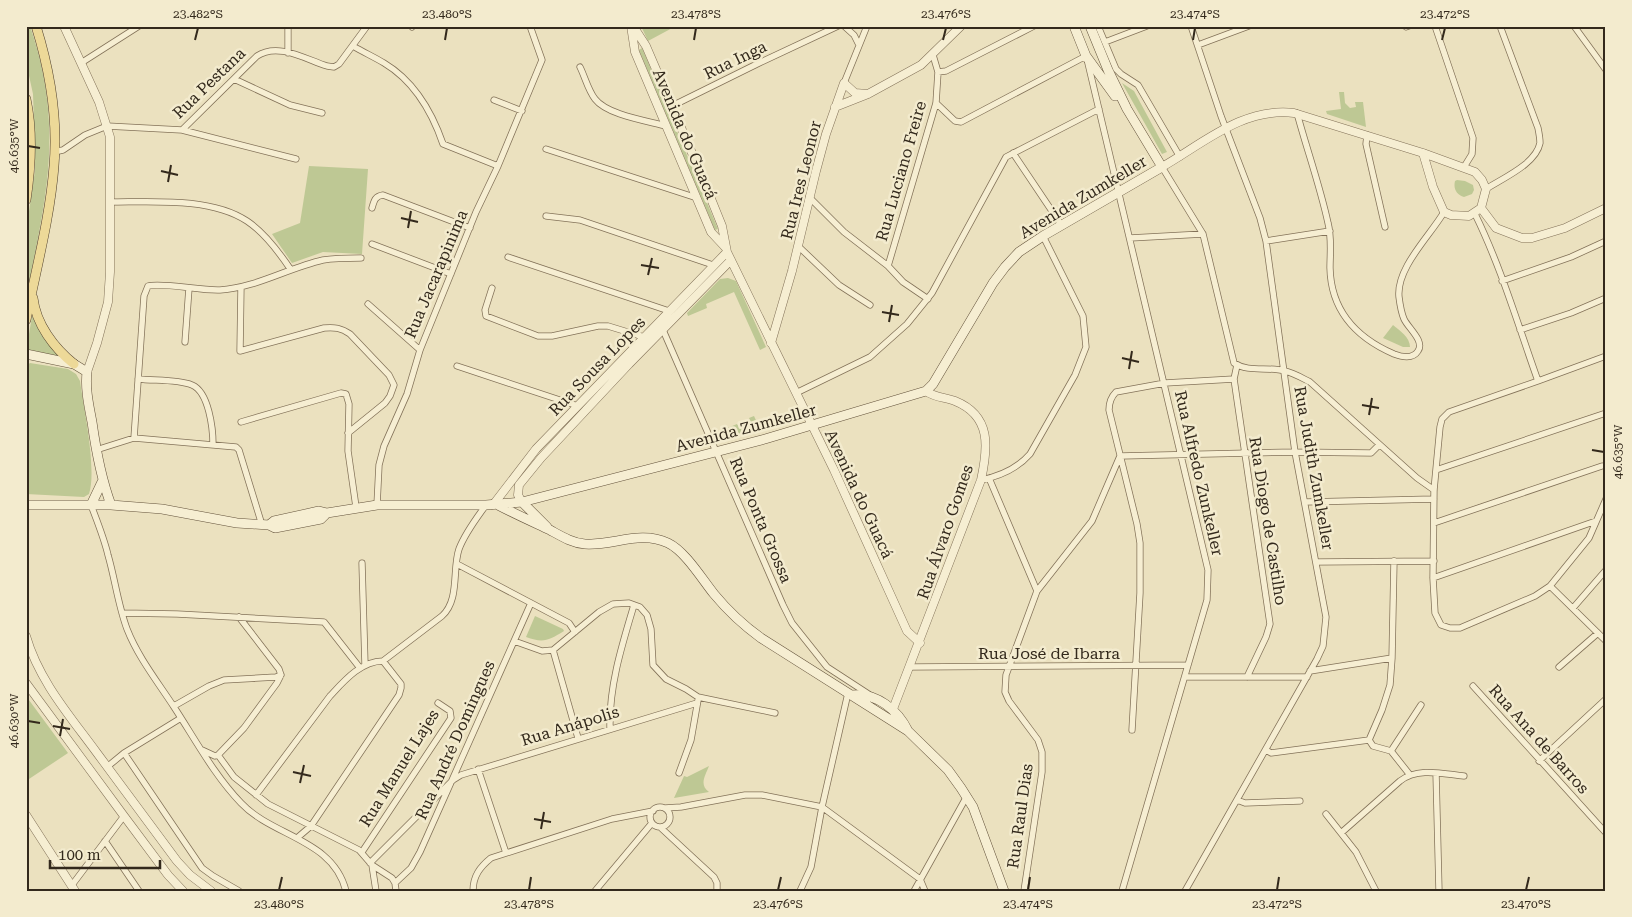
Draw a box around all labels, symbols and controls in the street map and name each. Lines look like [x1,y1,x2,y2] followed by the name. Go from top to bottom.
[173,7,223,21] text: 23.482°S
[422,7,472,21] text: 23.480°S
[671,7,721,21] text: 23.478°S
[921,7,971,21] text: 23.476°S
[1170,7,1220,21] text: 23.474°S
[1420,7,1470,21] text: 23.472°S
[701,37,770,83] street label: Rua Inga
[169,44,249,122] street label: Rua Pestana
[649,66,721,202] street label: Avenida do Guacá
[872,98,930,243] street label: Rua Luciano Freire
[7,118,21,173] text: 46.635°W
[777,118,825,241] street label: Rua Ires Leonor
[1016,151,1150,242] street label: Avenida Zumkeller
[400,207,472,341] street label: Rua Jacarapinima
[545,312,649,420] street label: Rua Sousa Lopes
[1290,385,1338,552] street label: Rua Judith Zumkeller
[1171,389,1227,558] street label: Rua Alfredo Zunkeller
[674,400,819,456] street label: Avenida Zumkeller
[1611,424,1625,479] text: 46.635°W
[821,427,897,562] street label: Avenida do Guacá
[1245,435,1291,607] street label: Rua Diogo de Castilho
[726,454,796,586] street label: Rua Ponta Grossa
[913,462,977,602] street label: Rua Álvaro Gomes
[978,644,1120,663] street label: Rua José de Ibarra
[411,657,499,823] street label: Rua André Domingues
[1485,680,1593,798] street label: Rua Ana de Barros
[7,693,21,748] text: 46.630°W
[519,702,622,750] street label: Rua Anápolis
[355,705,443,830] street label: Rua Manuel Lajes
[1003,762,1037,870] street label: Rua Raul Dias
[50,837,160,869] scale bar
[58,846,101,864] text: 100 m
[254,897,304,911] text: 23.480°S
[504,897,554,911] text: 23.478°S
[753,897,803,911] text: 23.476°S
[1003,897,1053,911] text: 23.474°S
[1252,897,1302,911] text: 23.472°S
[1501,897,1551,911] text: 23.470°S

